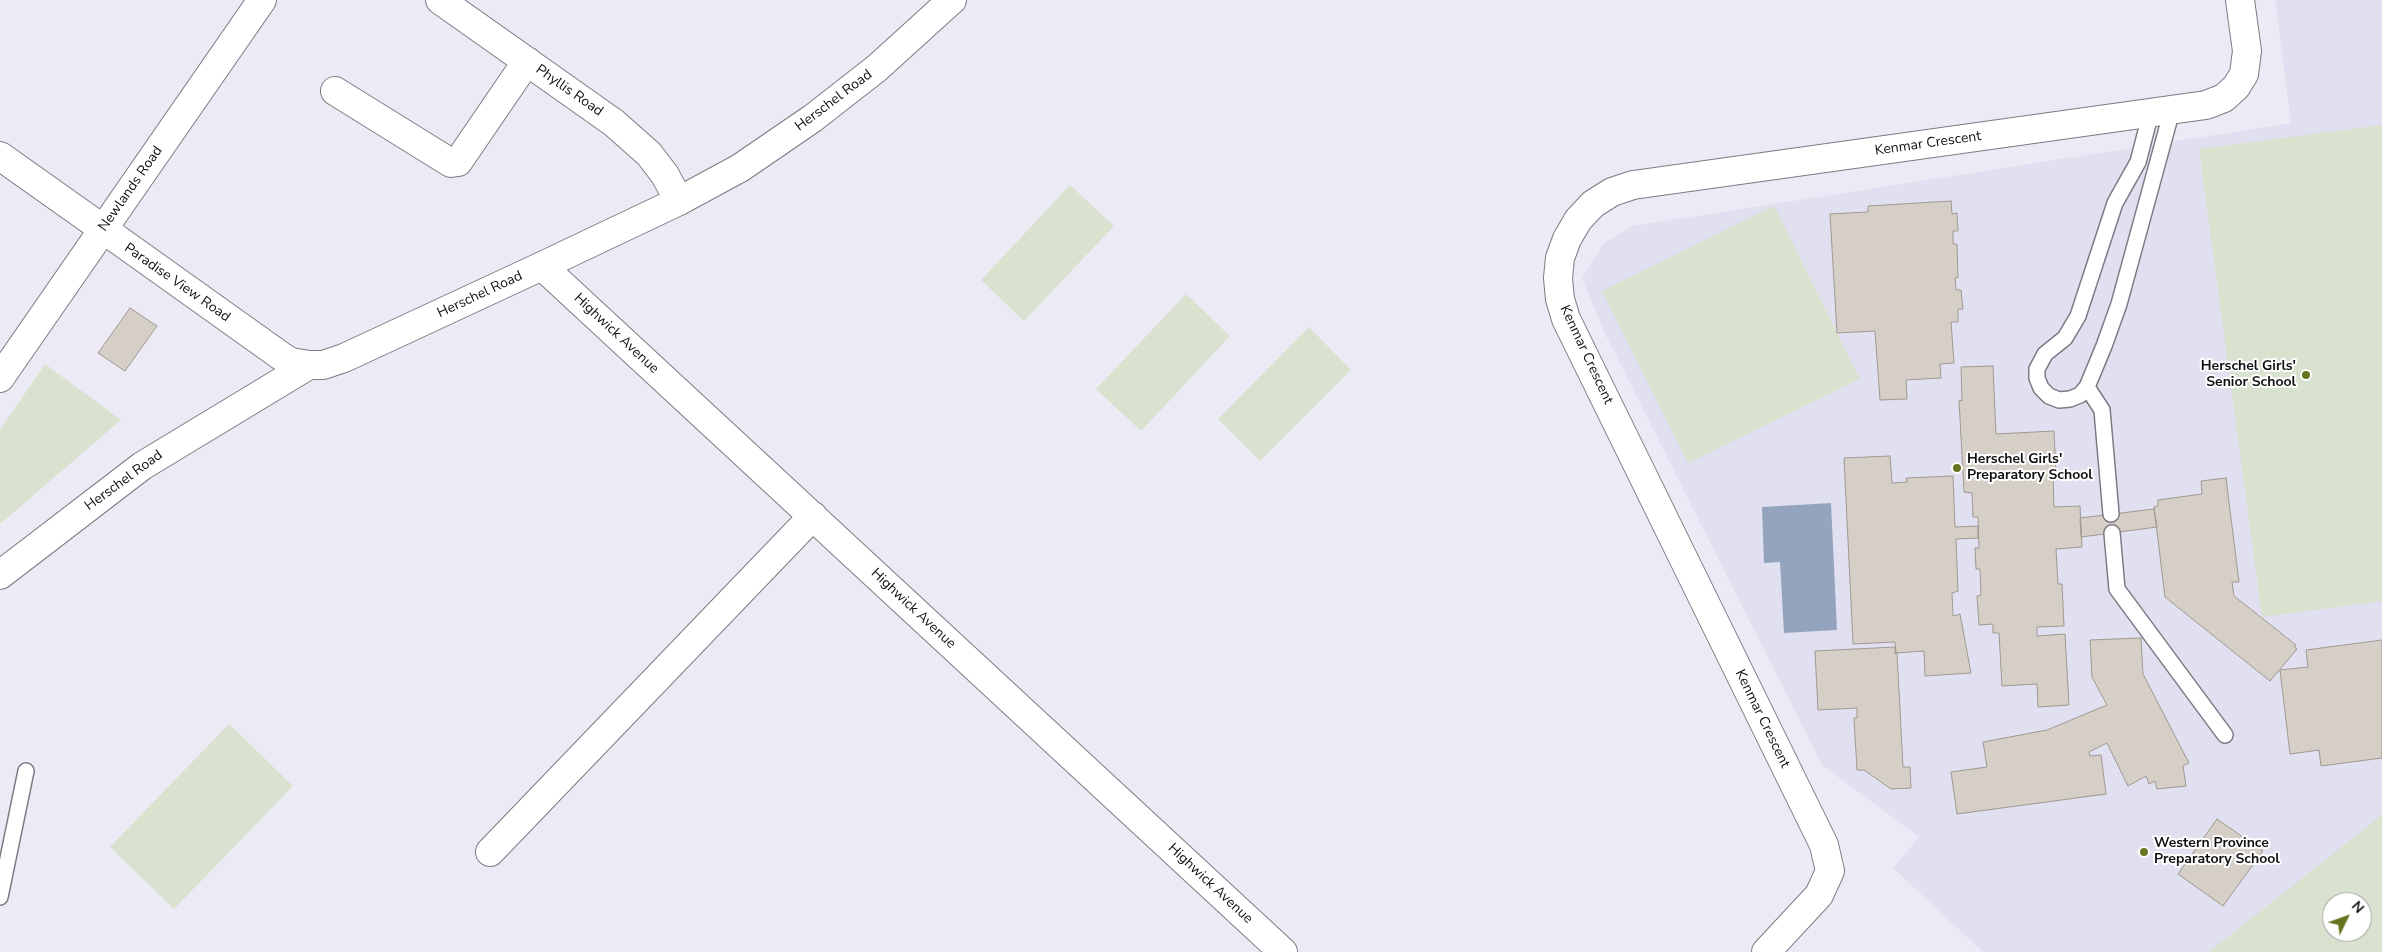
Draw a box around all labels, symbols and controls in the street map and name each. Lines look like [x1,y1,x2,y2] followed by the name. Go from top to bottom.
[532,62,606,120] street label: Phyllis Road
[792,67,876,135] street label: Herschel Road
[1874,128,1982,160] street label: Kenmar Crescent
[95,143,167,235] street label: Newlands Road
[121,240,233,326] street label: Paradise View Road
[435,268,525,322] street label: Herschel Road
[570,290,662,378] street label: Highwick Avenue
[1556,303,1616,407] street label: Kenmar Crescent
[2201,359,2296,392] place label: Herschel Girls' Senior School
[2300,369,2312,381] marker: Herschel Girls' Senior School
[82,447,166,515] street label: Herschel Road
[1967,452,2093,484] place label: Herschel Girls' Preparatory School
[1951,462,1963,474] marker: Herschel Girls' Preparatory School
[867,565,959,653] street label: Highwick Avenue
[1731,667,1793,771] street label: Kenmar Crescent
[2154,836,2280,869] place label: Western Province Preparatory School
[1164,840,1256,928] street label: Highwick Avenue
[2138,846,2150,858] marker: Western Province Preparatory School
[2322,892,2372,942] north arrow
[2347,897,2368,918] text: N

